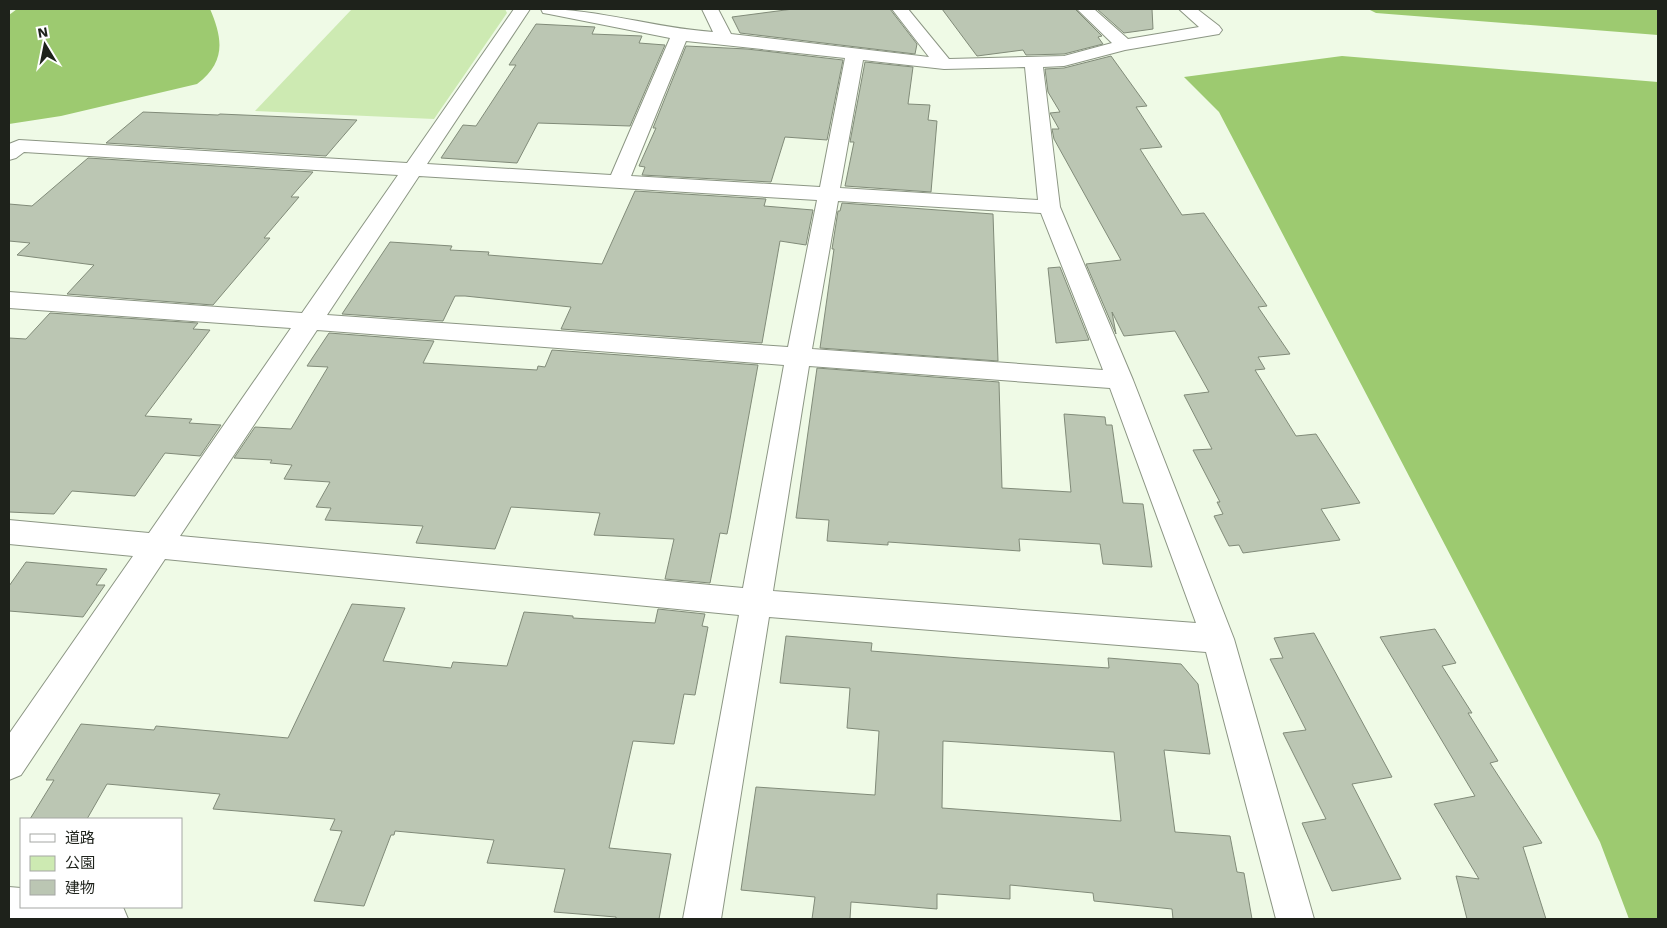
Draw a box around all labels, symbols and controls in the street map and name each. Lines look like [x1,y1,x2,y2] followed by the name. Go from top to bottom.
[20,20,70,70] north arrow
[36,23,49,41] text: N
[20,818,182,908] legend
[65,829,95,847] text: 道路
[65,854,95,872] text: 公園
[65,879,95,897] text: 建物

